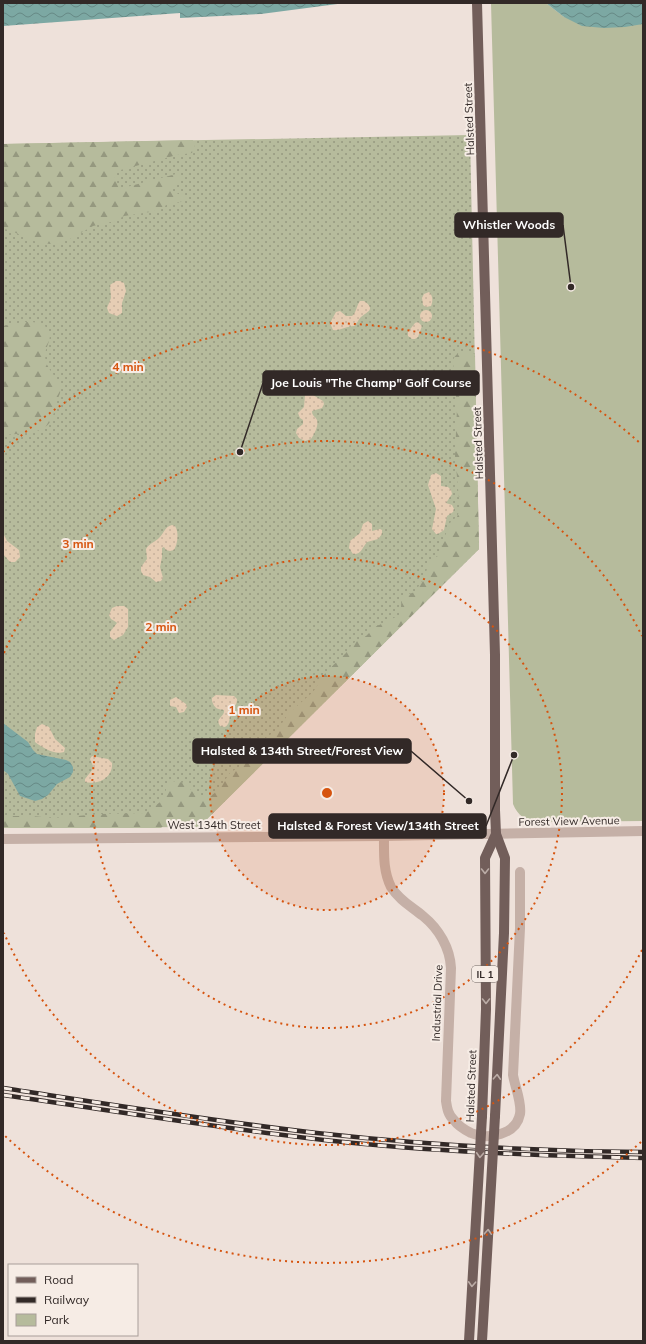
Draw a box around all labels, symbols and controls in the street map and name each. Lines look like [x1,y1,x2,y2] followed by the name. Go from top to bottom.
[461,82,477,156] street label: Halsted Street
[455,213,563,237] callout: Whistler Woods
[463,217,555,232] text: Whistler Woods
[112,359,144,374] text: 4 min
[263,371,479,395] callout: Joe Louis "The Champ" Golf Course
[271,375,472,390] text: Joe Louis "The Champ" Golf Course
[470,406,486,480] street label: Halsted Street
[62,536,94,551] text: 3 min
[145,619,177,634] text: 2 min
[228,702,260,717] text: 1 min
[193,739,411,763] callout: Halsted & 134th Street/Forest View
[201,743,404,758] text: Halsted & 134th Street/Forest View
[320,786,334,800] centre of rings
[518,813,620,829] street label: Forest View Avenue
[269,814,486,838] callout: Halsted & Forest View/134th Street
[167,818,261,832] street label: West 134th Street
[277,818,479,833] text: Halsted & Forest View/134th Street
[481,868,489,874] one-way arrow
[429,964,445,1042] street label: Industrial Drive
[472,966,498,982] road number: IL 1
[482,998,490,1004] one-way arrow
[463,1049,479,1123] street label: Halsted Street
[493,1074,502,1080] one-way arrow
[475,1152,484,1158] one-way arrow
[484,1229,493,1235] one-way arrow
[8,1264,138,1336] legend
[44,1272,73,1287] text: Road
[468,1281,477,1287] one-way arrow
[44,1292,90,1307] text: Railway
[44,1312,70,1327] text: Park

